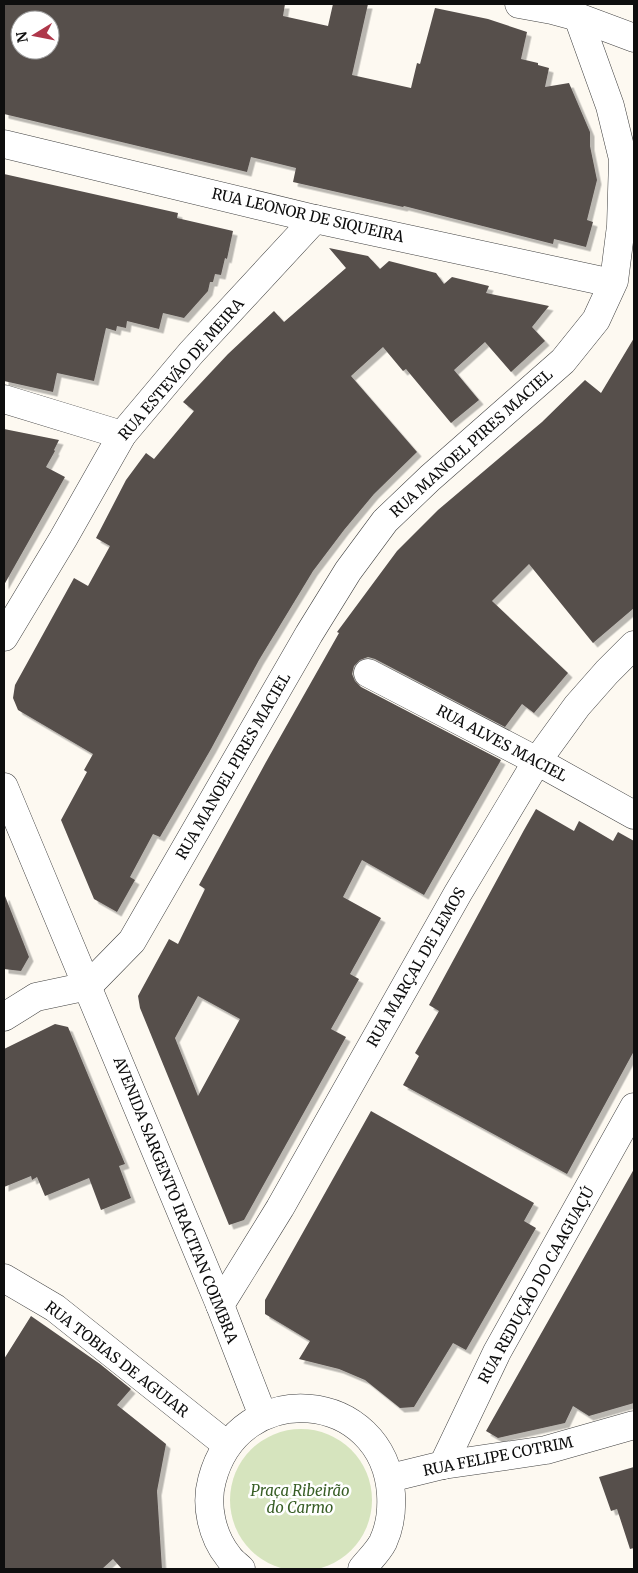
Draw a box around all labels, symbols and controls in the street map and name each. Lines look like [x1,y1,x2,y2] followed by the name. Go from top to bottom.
[10,10,60,60] north arrow
[12,30,32,44] text: N
[210,184,406,246] street label: RUA LEONOR DE SIQUEIRA
[114,294,248,444] street label: RUA ESTEVÃO DE MEIRA
[386,364,557,521] street label: RUA MANOEL PIRES MACIEL
[172,669,295,863] street label: RUA MANOEL PIRES MACIEL
[433,700,571,786] street label: RUA ALVES MACIEL
[362,884,470,1050] street label: RUA MARÇAL DE LEMOS
[109,1053,243,1347] street label: AVENIDA SARGENTO IRACITAN COIMBRA
[473,1183,598,1387] street label: RUA REDUÇÃO DO CAAGUAÇÚ
[41,1297,193,1421] street label: RUA TOBIAS DE AGUIAR
[421,1432,575,1480] street label: RUA FELIPE COTRIM
[251,1481,349,1517] park label: Praça Ribeirão do Carmo

